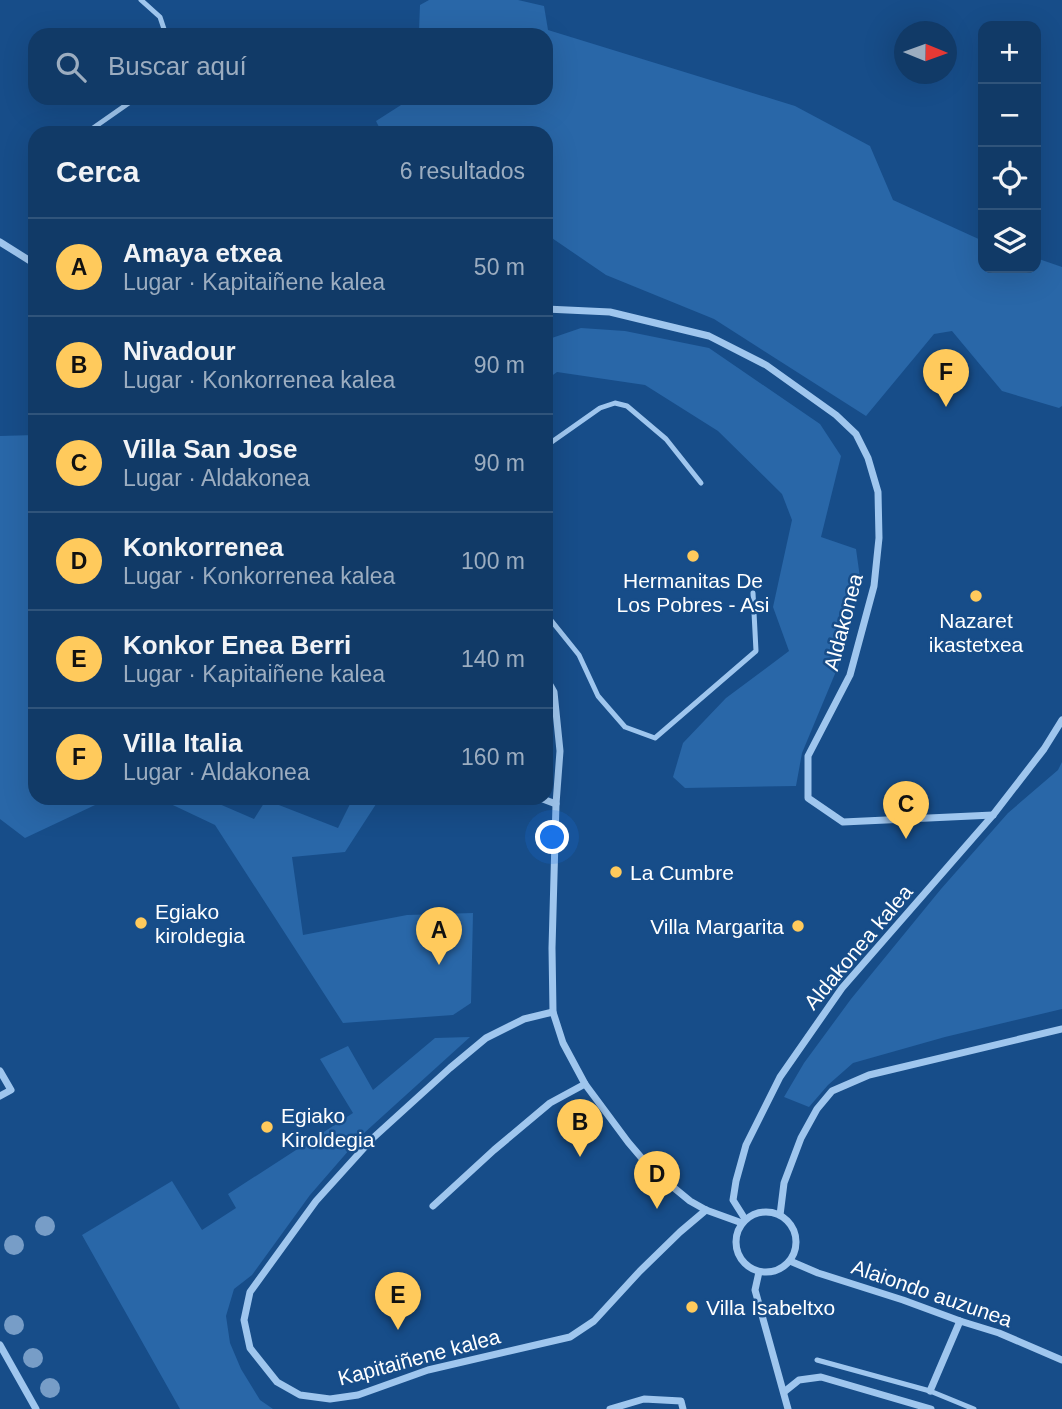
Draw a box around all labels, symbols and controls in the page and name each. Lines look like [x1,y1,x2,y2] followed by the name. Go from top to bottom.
[894,21,957,84] north arrow
[978,21,1041,273] map controls
[978,21,1041,84] button: +
[28,28,553,105] search box
[52,48,90,86] icon: search
[108,51,247,81] text: Buscar aquí
[978,84,1041,147] button: −
[978,147,1041,210] button: locate
[56,155,139,188] text: Cerca
[400,158,525,184] text: 6 resultados
[978,210,1041,273] button: layers
[123,238,282,268] text: Amaya etxea
[71,254,87,280] text: A
[474,254,525,280] text: 50 m
[123,269,385,295] text: Lugar · Kapitaiñene kalea
[123,336,236,366] text: Nivadour
[923,349,969,407] pin: F
[71,352,87,378] text: B
[474,352,525,378] text: 90 m
[123,367,395,393] text: Lugar · Konkorrenea kalea
[123,434,297,464] text: Villa San Jose
[71,450,87,476] text: C
[474,450,525,476] text: 90 m
[123,465,310,491] text: Lugar · Aldakonea
[123,532,283,562] text: Konkorrenea
[71,548,87,574] text: D
[461,548,525,574] text: 100 m
[685,548,701,564] marker: Hermanitas De Los Pobres - Asi
[123,563,395,589] text: Lugar · Konkorrenea kalea
[617,569,769,616] place label: Hermanitas De Los Pobres - Asi
[819,571,867,673] street label: Aldakonea
[968,588,984,604] marker: Nazaret ikastetxea
[929,609,1024,656] place label: Nazaret ikastetxea
[123,630,351,660] text: Konkor Enea Berri
[71,646,87,672] text: E
[461,646,525,672] text: 140 m
[123,661,385,687] text: Lugar · Kapitaiñene kalea
[123,728,242,758] text: Villa Italia
[72,744,86,770] text: F
[461,744,525,770] text: 160 m
[123,759,310,785] text: Lugar · Aldakonea
[883,781,929,839] pin: C
[535,820,569,854] your location
[630,861,734,884] place label: La Cumbre
[608,864,624,880] marker: La Cumbre
[799,880,917,1014] street label: Aldakonea kalea
[155,900,245,947] place label: Egiako kiroldegia
[416,907,462,965] pin: A
[133,915,149,931] marker: Egiako kiroldegia
[650,915,784,938] place label: Villa Margarita
[790,918,806,934] marker: Villa Margarita
[557,1099,603,1157] pin: B
[281,1104,375,1151] place label: Egiako Kiroldegia
[259,1119,275,1135] marker: Egiako Kiroldegia
[634,1151,680,1209] pin: D
[849,1255,1016,1331] street label: Alaiondo auzunea
[375,1272,421,1330] pin: E
[706,1296,835,1319] place label: Villa Isabeltxo
[684,1299,700,1315] marker: Villa Isabeltxo
[335,1324,503,1390] street label: Kapitaiñene kalea

